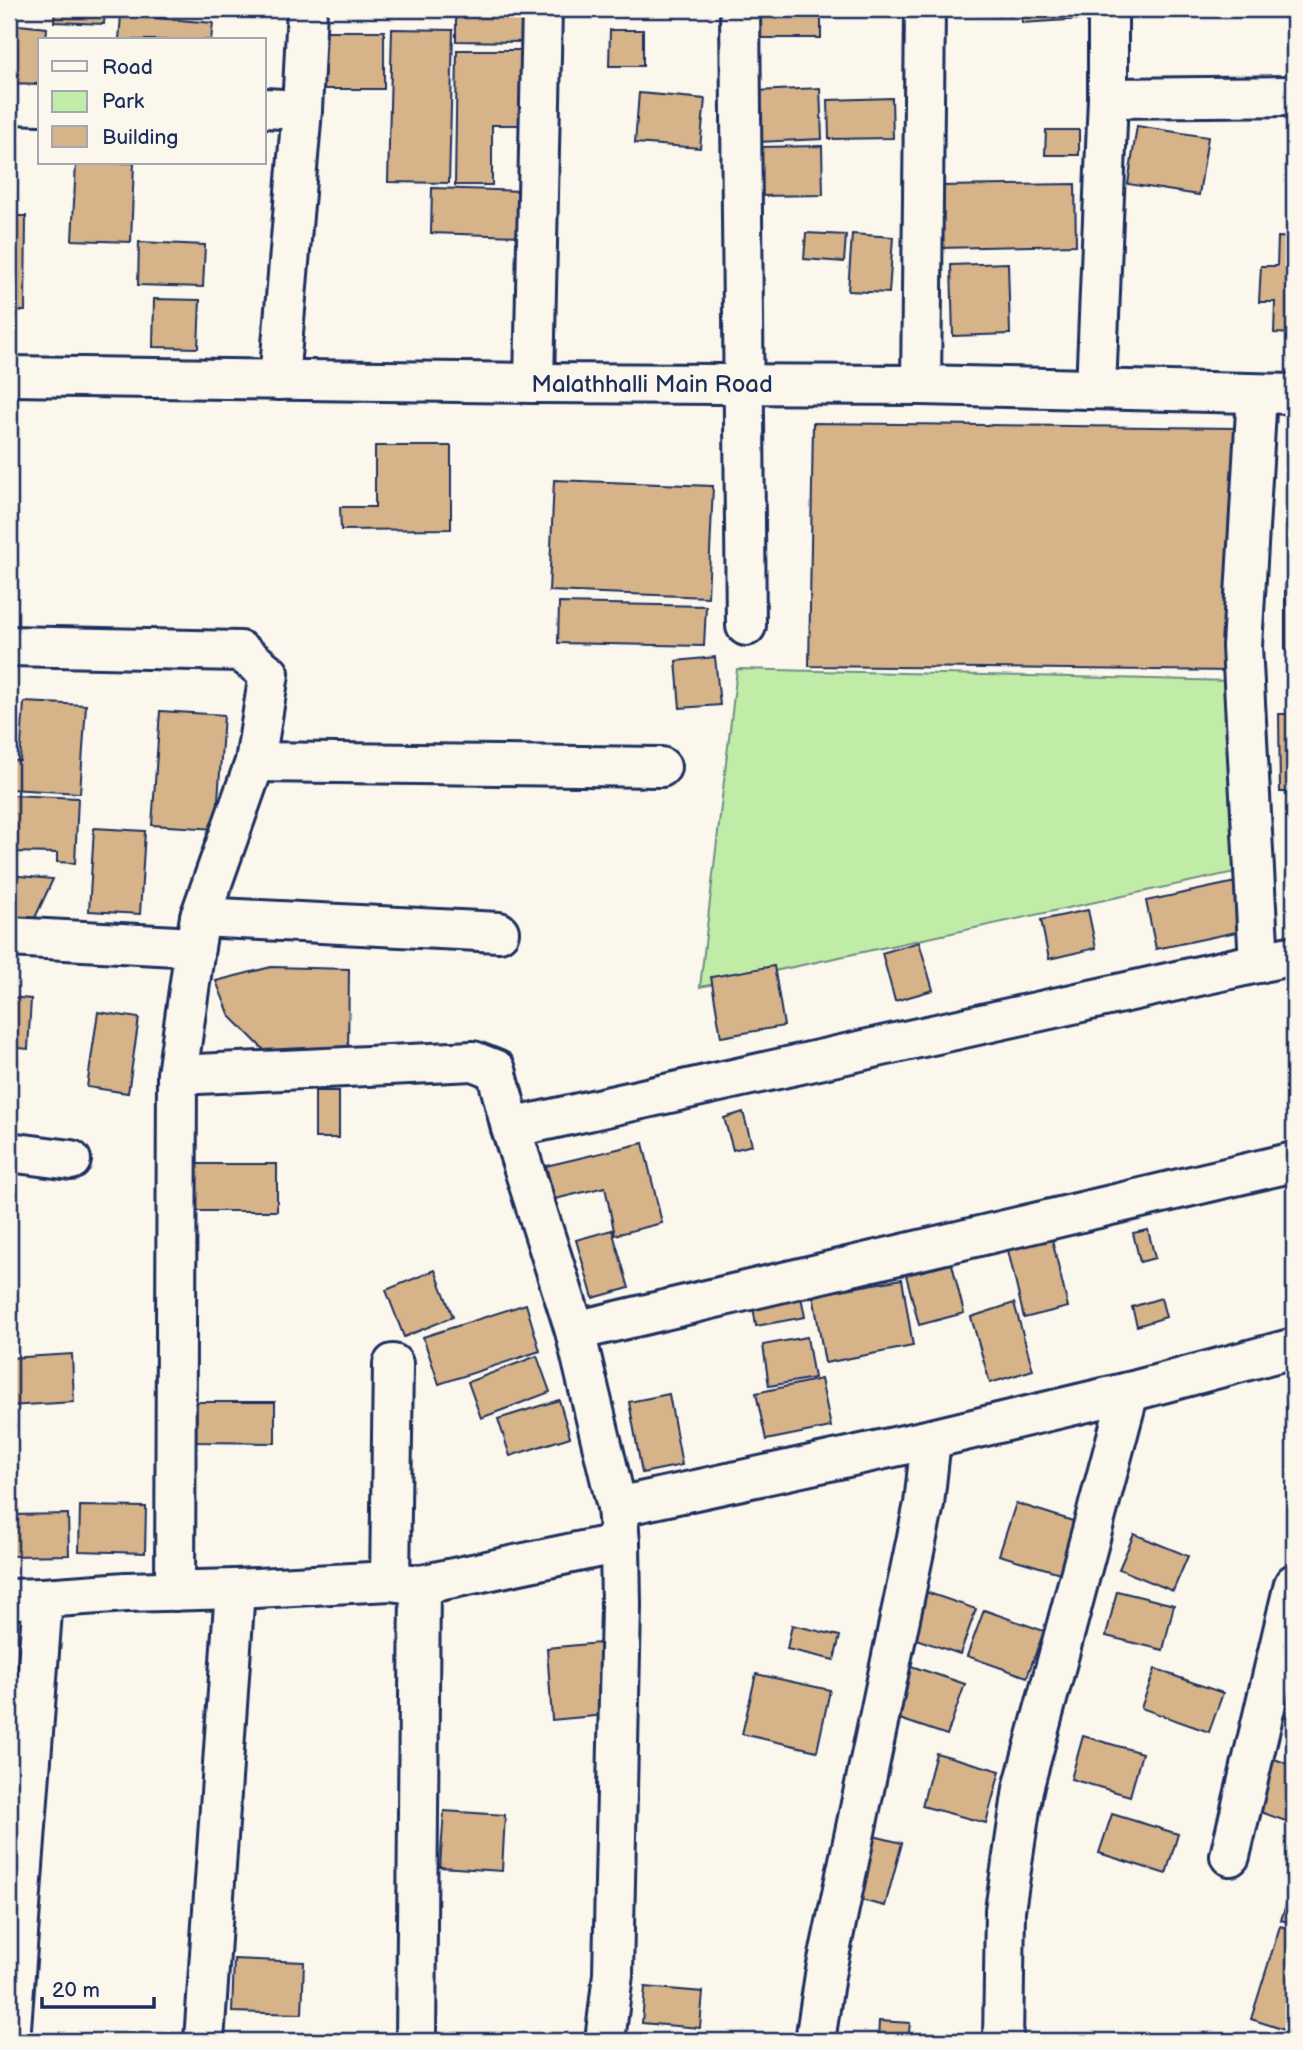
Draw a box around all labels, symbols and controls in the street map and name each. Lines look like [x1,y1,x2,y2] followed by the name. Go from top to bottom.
[38,38,266,164] legend
[102,55,153,80] text: Road
[102,89,145,114] text: Park
[102,125,178,150] text: Building
[531,370,773,399] street label: Malathhalli Main Road
[42,1966,154,2010] scale bar
[52,1978,100,2003] text: 20 m

